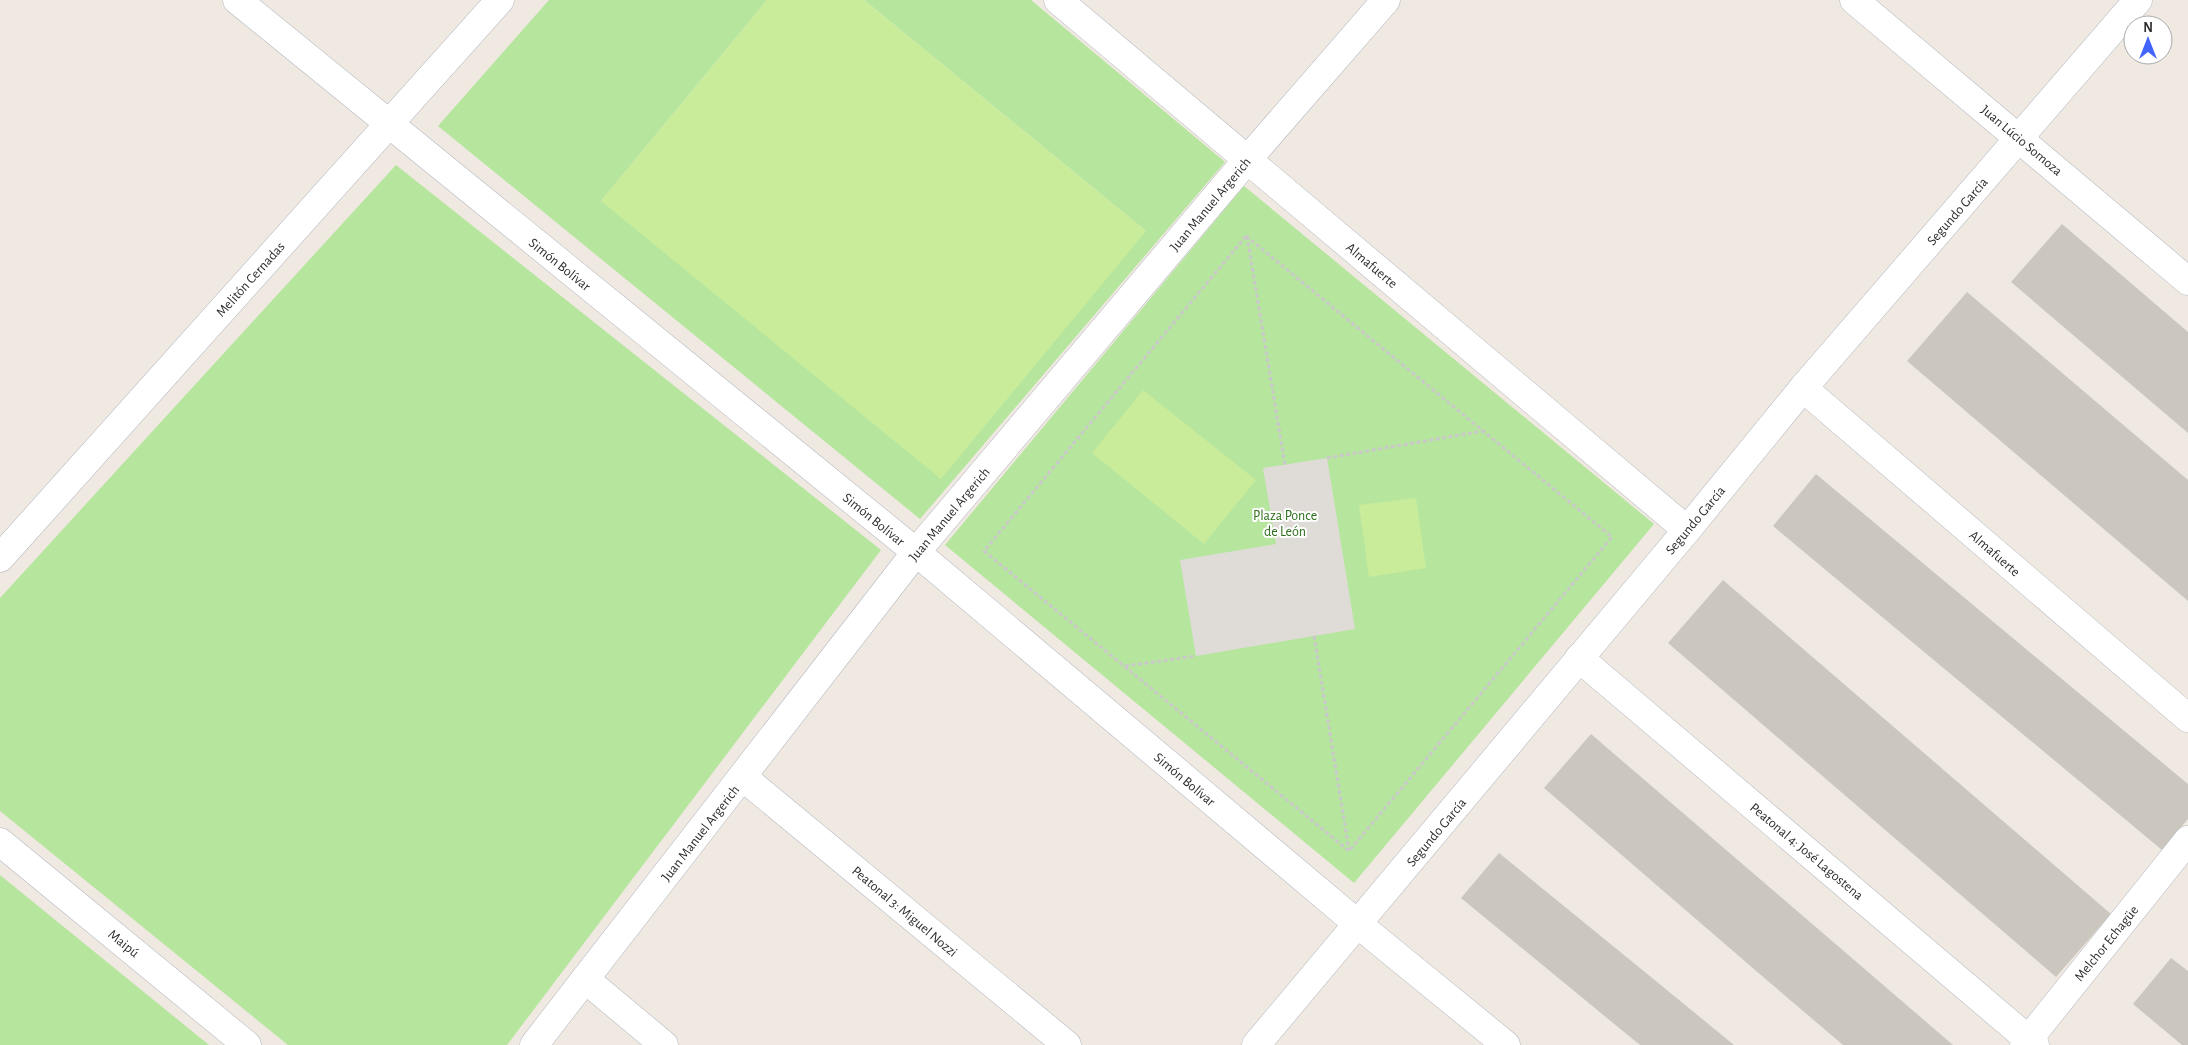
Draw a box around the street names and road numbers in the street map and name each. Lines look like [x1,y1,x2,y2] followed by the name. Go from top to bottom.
[1978,103,2065,179] street label: Juan Lúcio Somoza
[1168,155,1254,254] street label: Juan Manuel Argerich
[1925,175,1991,248] street label: Segundo García
[526,236,593,294] street label: Simón Bolívar
[214,240,288,320] street label: Melitón Cernadas
[1343,240,1400,291] street label: Almafuerte
[907,465,993,564] street label: Juan Manuel Argerich
[1663,483,1729,557] street label: Segundo García
[840,491,907,549] street label: Simón Bolívar
[1966,528,2022,579] street label: Almafuerte
[1151,750,1218,810] street label: Simón Bolívar
[659,783,742,884] street label: Juan Manuel Argerich
[1404,795,1470,869] street label: Segundo García
[1747,801,1866,903] street label: Peatonal 4: José Lagostena
[849,864,960,960] street label: Peatonal 3: Miguel Nozzi
[2072,903,2141,984] street label: Melchor Echagüe
[105,927,141,960] street label: Maipú

